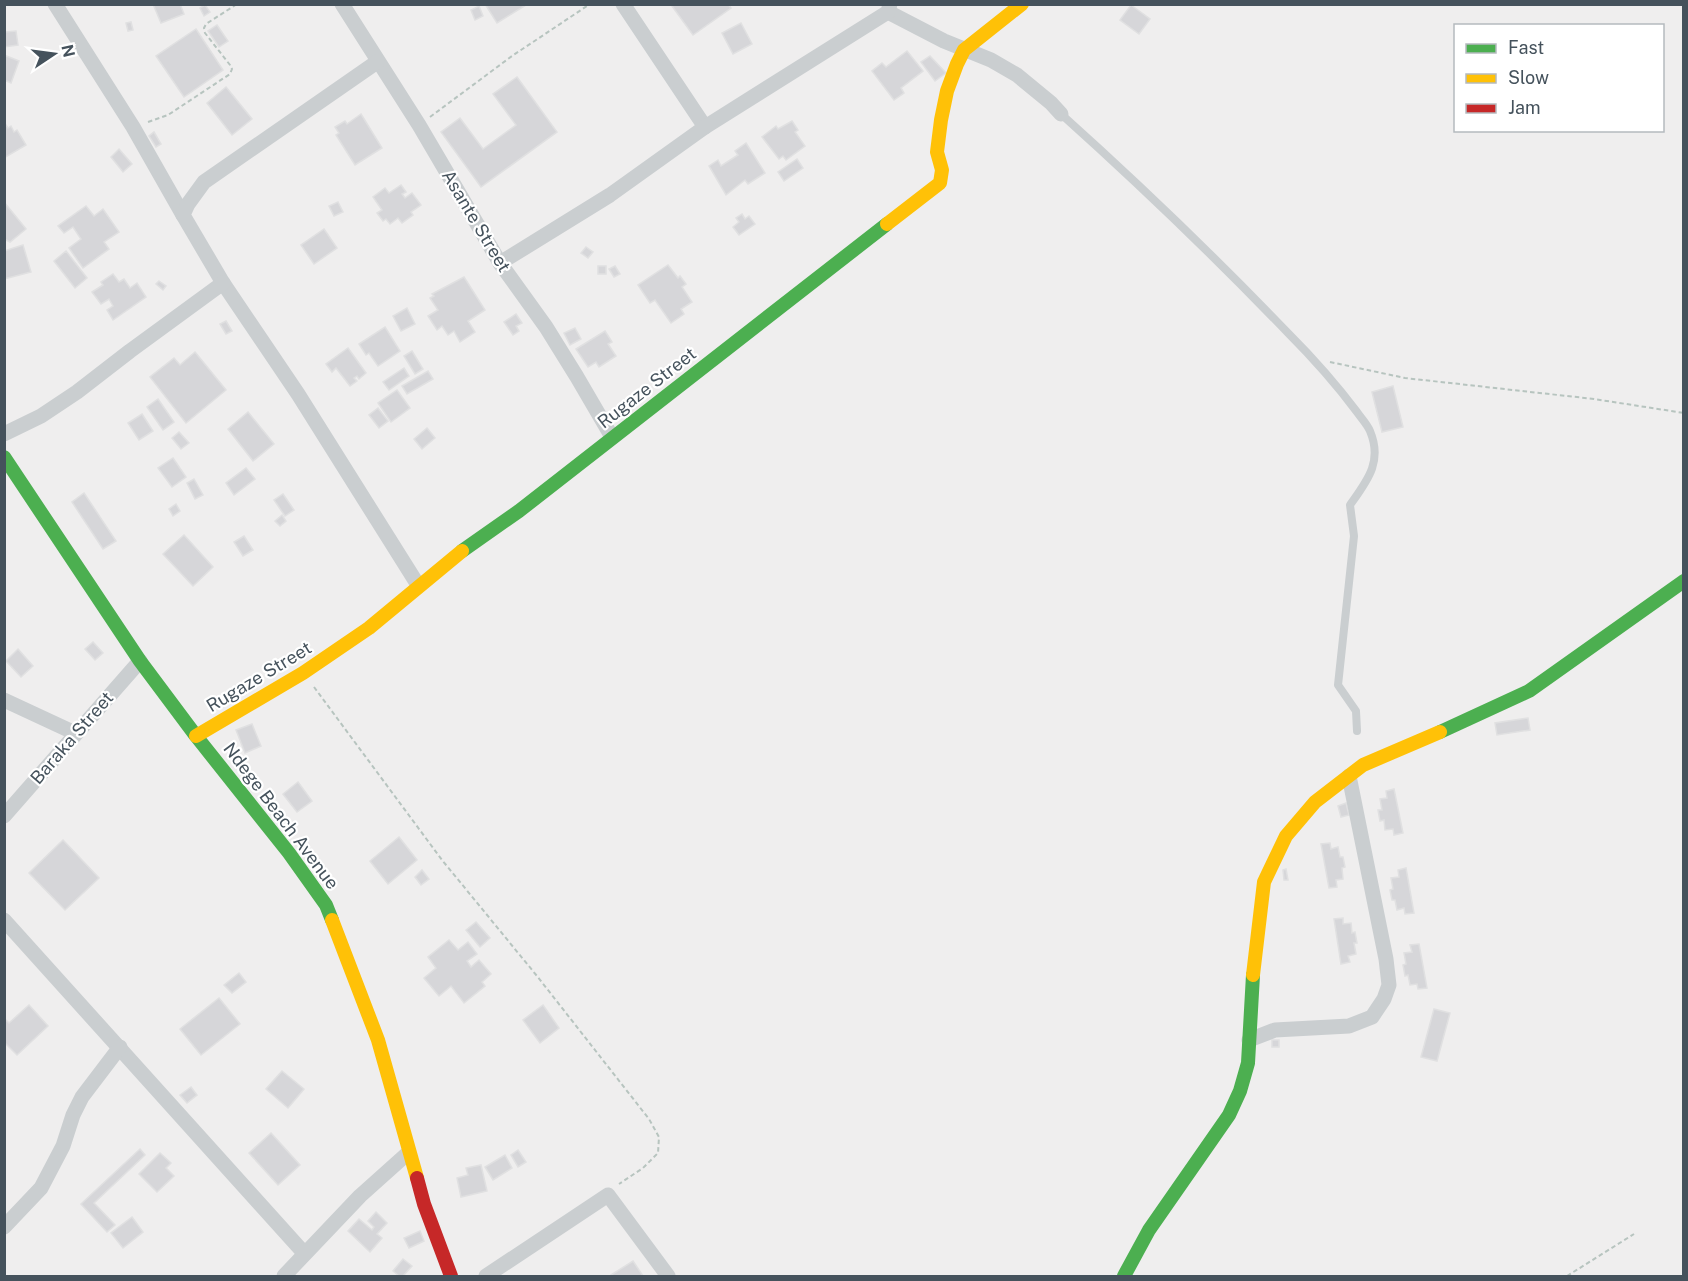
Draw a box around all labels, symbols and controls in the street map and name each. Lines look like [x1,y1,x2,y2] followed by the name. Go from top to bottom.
[24,24,84,84] north arrow
[1454,24,1664,132] legend
[1508,37,1544,58] text: Fast
[57,43,79,59] text: N
[1508,67,1549,88] text: Slow
[1508,97,1541,118] text: Jam
[438,166,515,276] street label: Asante Street
[593,343,700,432] street label: Rugaze Street
[202,637,315,716] street label: Rugaze Street
[26,687,117,788] street label: Baraka Street
[219,738,343,893] street label: Ndege Beach Avenue

